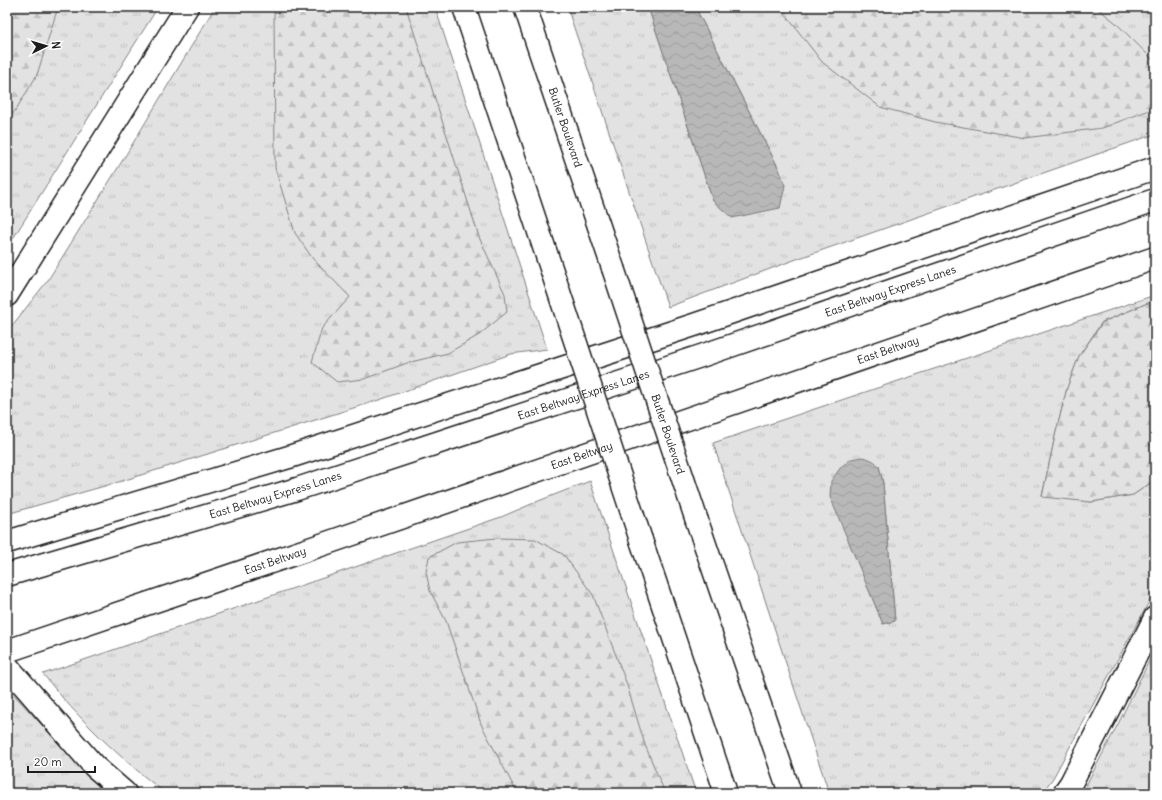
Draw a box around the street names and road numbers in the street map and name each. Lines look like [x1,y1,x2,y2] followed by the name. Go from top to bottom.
[546,86,586,170] street label: Butler Boulevard
[823,262,958,320] street label: East Beltway Express Lanes
[855,333,921,367] street label: East Beltway
[516,367,651,423] street label: East Beltway Express Lanes
[648,392,688,476] street label: Butler Boulevard
[549,438,614,472] street label: East Beltway
[208,468,343,522] street label: East Beltway Express Lanes
[242,544,308,577] street label: East Beltway

